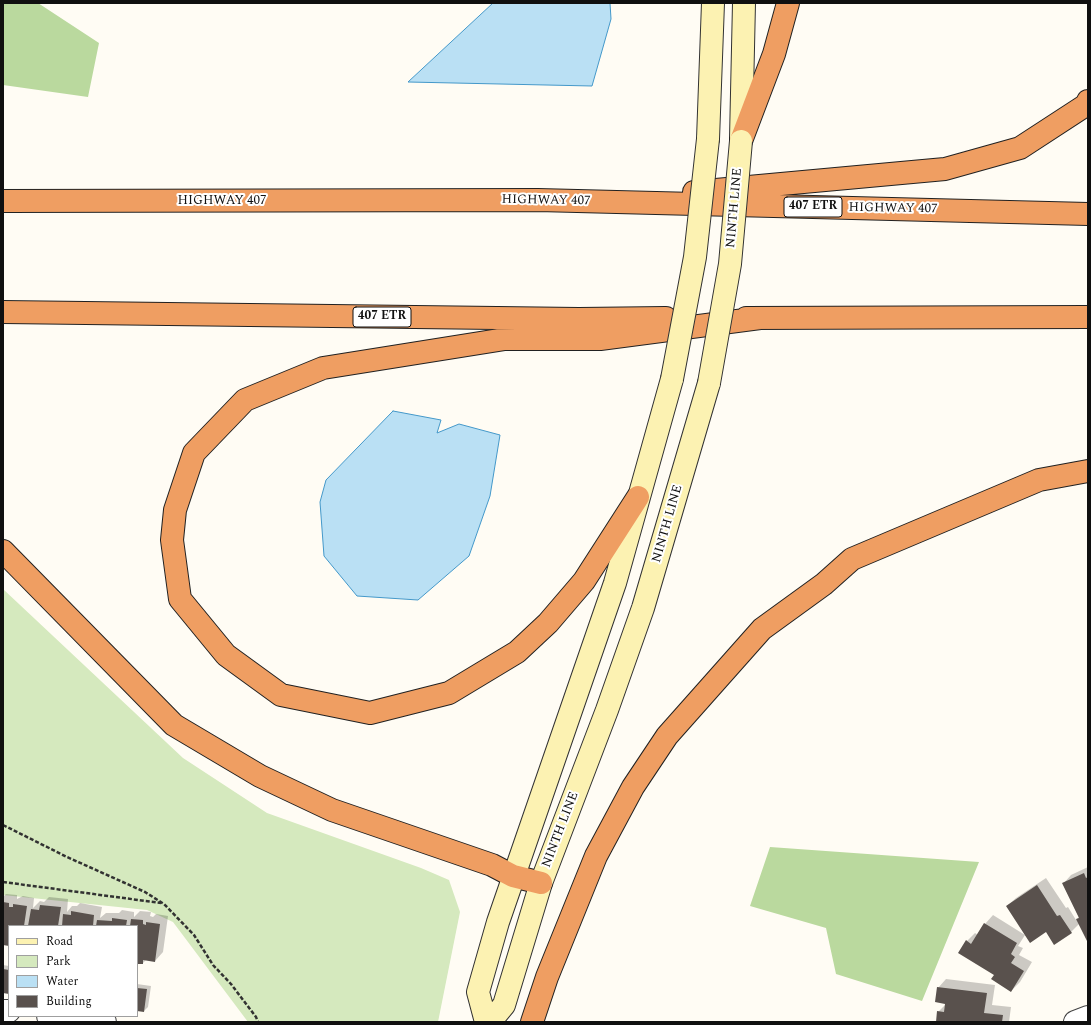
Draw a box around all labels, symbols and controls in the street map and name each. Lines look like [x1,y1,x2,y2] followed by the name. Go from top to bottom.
[724,167,746,249] street label: NINTH LINE
[501,192,591,210] street label: HIGHWAY 407
[177,193,267,209] street label: HIGHWAY 407
[784,197,842,217] road number: 407 ETR
[848,200,938,218] street label: HIGHWAY 407
[353,307,411,327] road number: 407 ETR
[649,483,687,565] street label: NINTH LINE
[539,790,583,870] street label: NINTH LINE
[8,925,138,1017] legend
[46,932,73,951] text: Road
[46,952,71,971] text: Park
[46,972,78,991] text: Water
[46,992,92,1011] text: Building

